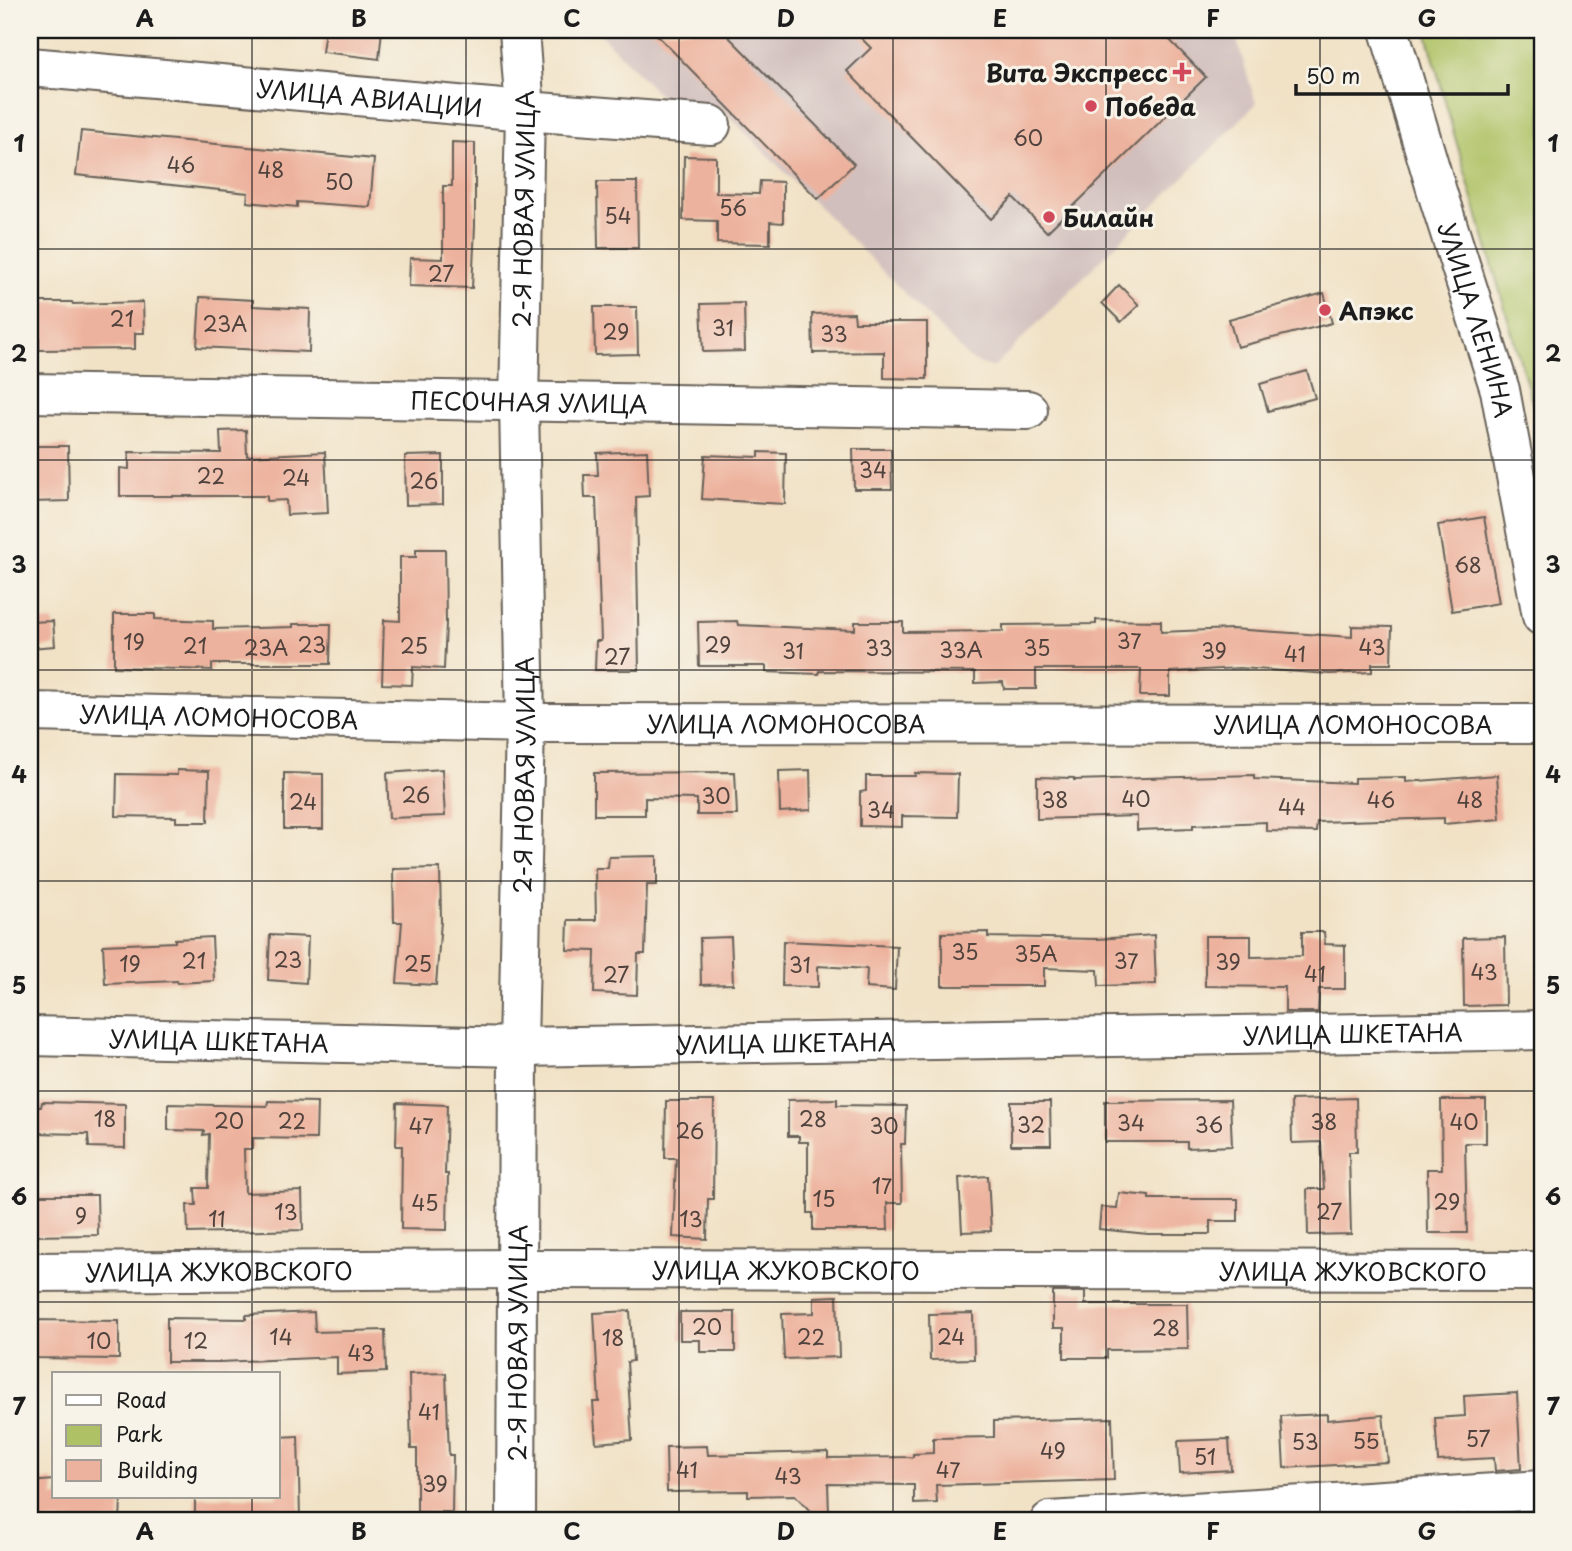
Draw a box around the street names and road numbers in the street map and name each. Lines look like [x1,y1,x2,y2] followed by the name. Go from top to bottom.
[255,69,484,125] street label: УЛИЦА АВИАЦИИ
[503,89,543,328] street label: 2-Я НОВАЯ УЛИЦА
[1430,218,1523,421] street label: УЛИЦА ЛЕНИНА
[410,381,648,422] street label: ПЕСОЧНАЯ УЛИЦА
[503,656,543,894] street label: 2-Я НОВАЯ УЛИЦА
[79,695,359,737] street label: УЛИЦА ЛОМОНОСОВА
[646,705,925,741] street label: УЛИЦА ЛОМОНОСОВА
[1213,706,1492,742] street label: УЛИЦА ЛОМОНОСОВА
[1243,1013,1463,1053] street label: УЛИЦА ШКЕТАНА
[109,1020,329,1061] street label: УЛИЦА ШКЕТАНА
[676,1023,896,1062] street label: УЛИЦА ШКЕТАНА
[498,1224,535,1462] street label: 2-Я НОВАЯ УЛИЦА
[652,1251,920,1288] street label: УЛИЦА ЖУКОВСКОГО
[85,1252,353,1290] street label: УЛИЦА ЖУКОВСКОГО
[1219,1252,1487,1289] street label: УЛИЦА ЖУКОВСКОГО

